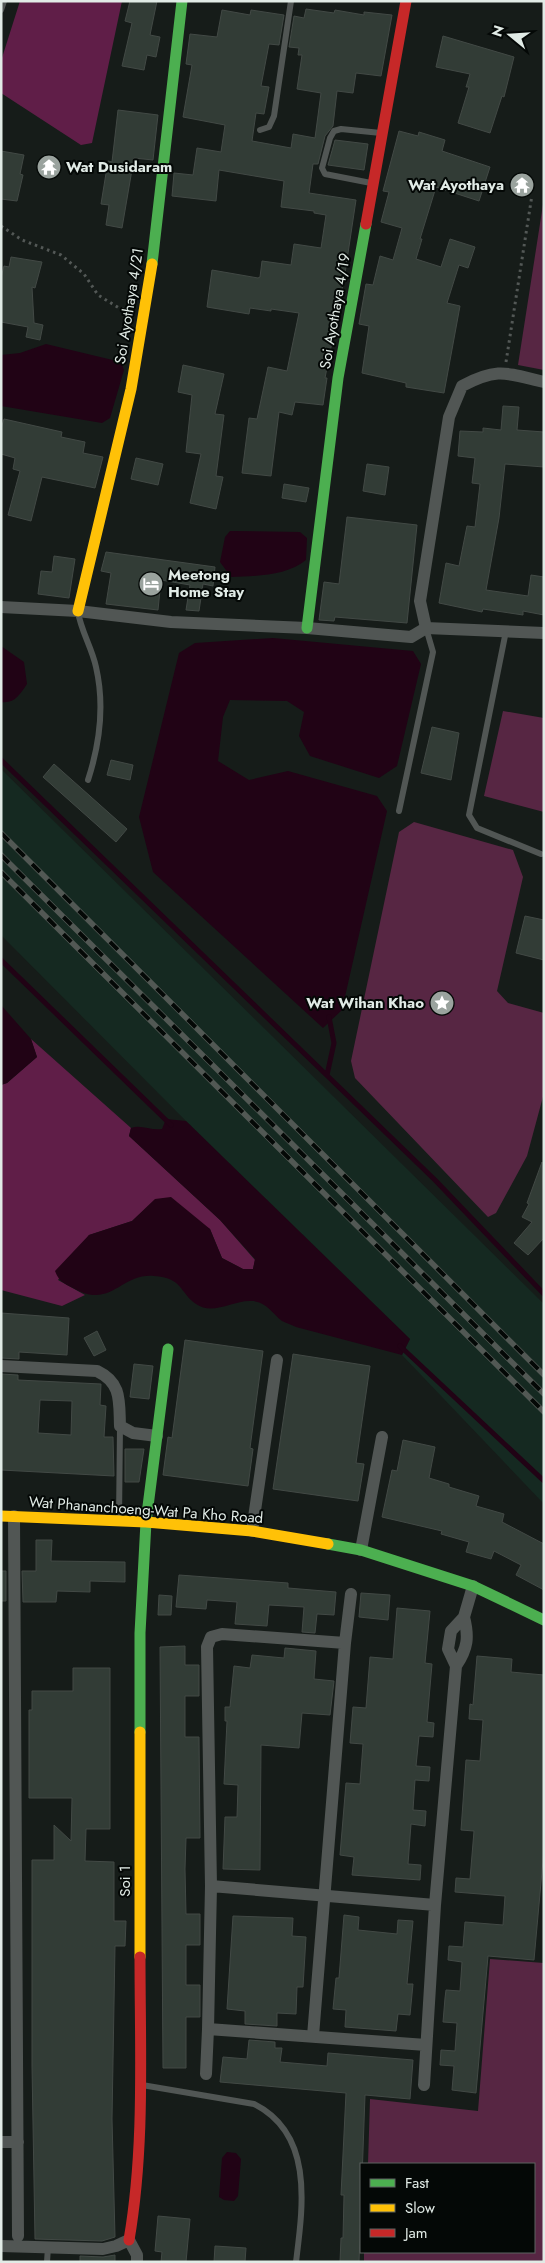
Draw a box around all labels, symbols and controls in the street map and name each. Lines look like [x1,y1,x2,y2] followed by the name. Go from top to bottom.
[485,10,535,60] north arrow
[486,23,509,39] text: N
[36,154,62,180] temple icon: Wat Dusidaram
[66,156,172,178] place label: Wat Dusidaram
[509,172,535,198] temple icon: Wat Ayothaya
[408,174,504,196] place label: Wat Ayothaya
[109,246,149,366] street label: Soi Ayothaya 4/21
[314,251,356,371] street label: Soi Ayothaya 4/19
[168,564,244,603] place label: Meetong Home Stay
[138,571,164,597] hotel icon: Meetong Home Stay
[429,990,455,1016] place icon: Wat Wihan Khao
[306,992,424,1014] place label: Wat Wihan Khao
[28,1491,264,1529] street label: Wat Phananchoeng-Wat Pa Kho Road
[114,1865,136,1897] street label: Soi 1
[360,2163,535,2253] legend
[405,2172,429,2194] text: Fast
[405,2197,436,2219] text: Slow
[403,2222,428,2244] text: Jam

